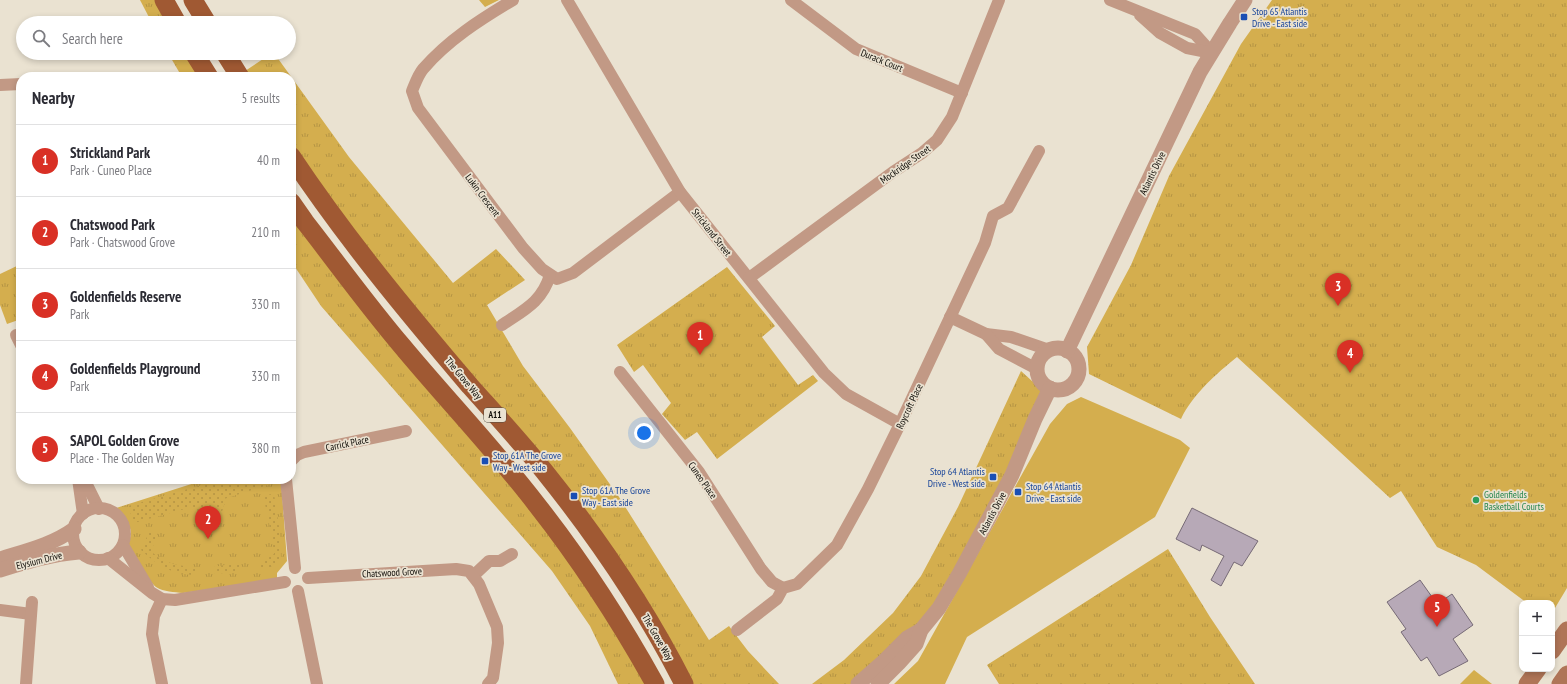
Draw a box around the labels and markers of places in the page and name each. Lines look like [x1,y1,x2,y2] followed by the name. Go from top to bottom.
[1252,5,1308,30] place label: Stop 65 Atlantis Drive - East side
[1239,12,1249,22] marker: Stop 65 Atlantis Drive - East side
[1325,273,1351,306] pin: 3
[687,322,713,355] pin: 1
[1337,340,1363,373] pin: 4
[493,449,561,474] place label: Stop 61A The Grove Way - West side
[480,456,490,466] marker: Stop 61A The Grove Way - West side
[928,465,986,490] place label: Stop 64 Atlantis Drive - West side
[988,472,998,482] marker: Stop 64 Atlantis Drive - West side
[1026,480,1082,505] place label: Stop 64 Atlantis Drive - East side
[582,484,650,509] place label: Stop 61A The Grove Way - East side
[1013,487,1023,497] marker: Stop 64 Atlantis Drive - East side
[1484,488,1545,513] place label: Goldenfields Basketball Courts
[569,491,579,501] marker: Stop 61A The Grove Way - East side
[1471,495,1481,505] marker: Goldenfields Basketball Courts
[195,506,221,539] pin: 2
[1424,594,1450,627] pin: 5

